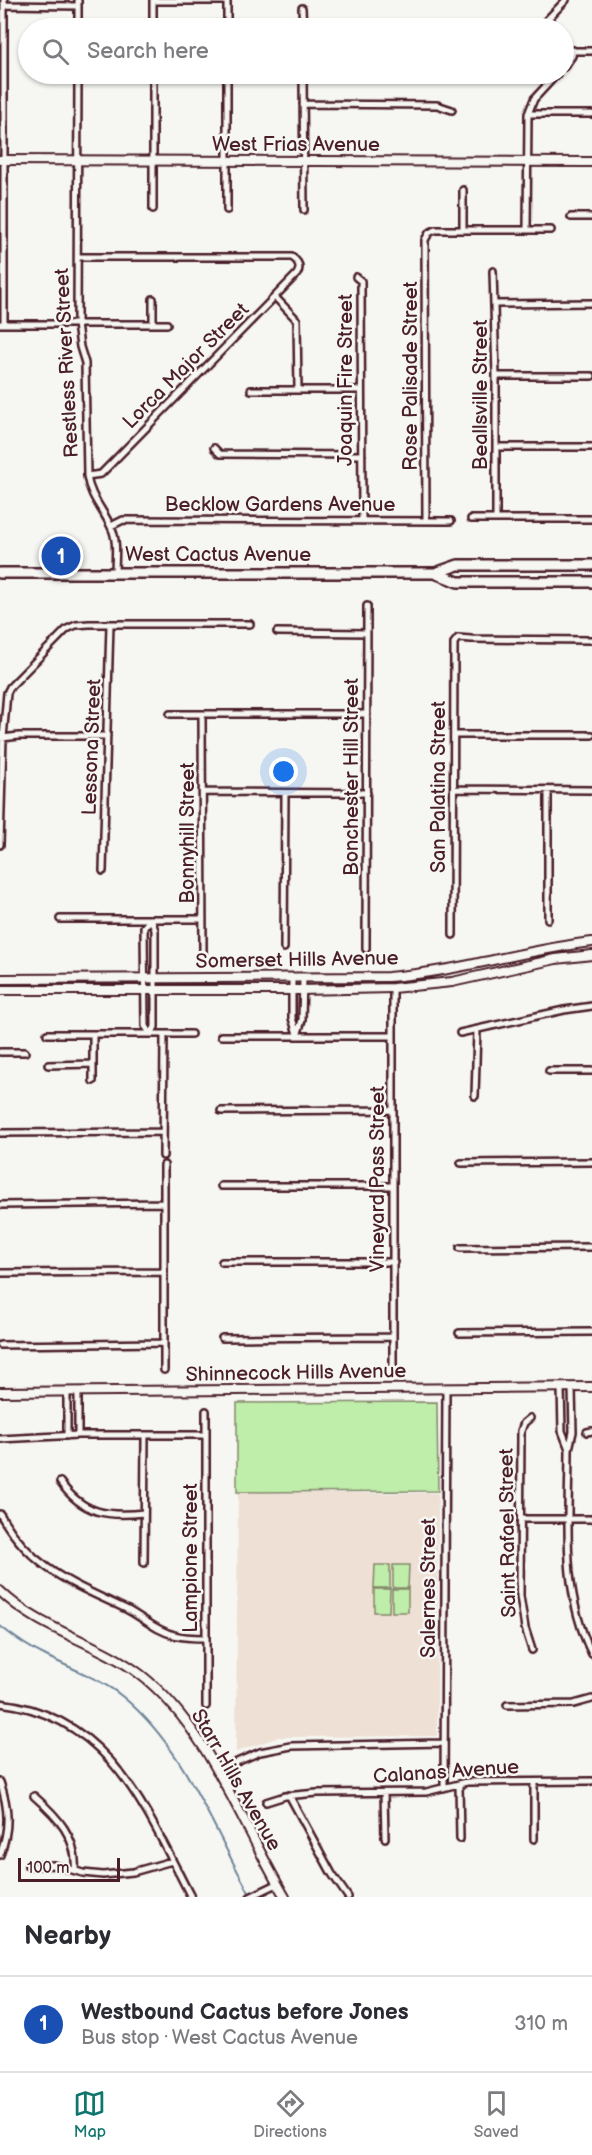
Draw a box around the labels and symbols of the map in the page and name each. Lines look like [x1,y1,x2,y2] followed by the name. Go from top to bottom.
[212,133,380,157] street label: West Frias Avenue
[50,267,84,459] street label: Restless River Street
[399,281,423,471] street label: Rose Palisade Street
[334,294,358,466] street label: Joaquin Fire Street
[118,298,254,434] street label: Lorca Major Street
[469,320,493,470] street label: Beallsville Street
[165,493,395,517] street label: Becklow Gardens Avenue
[42,534,80,578] pin: 1
[125,543,311,567] street label: West Cactus Avenue
[78,678,106,816] street label: Lessona Street
[340,678,364,876] street label: Bonchester Hill Street
[427,701,451,873] street label: San Palatina Street
[269,757,298,786] your location
[176,762,200,904] street label: Bonnyhill Street
[195,946,399,974] street label: Somerset Hills Avenue
[366,1086,390,1272] street label: Vineyard Pass Street
[185,1359,407,1387] street label: Shinnecock Hills Avenue
[495,1448,521,1618] street label: Saint Rafael Street
[179,1483,203,1633] street label: Lampione Street
[417,1518,441,1658] street label: Salernes Street
[186,1705,286,1855] street label: Starr Hills Avenue
[372,1755,520,1789] street label: Calanas Avenue
[18,1855,120,1882] scale bar

